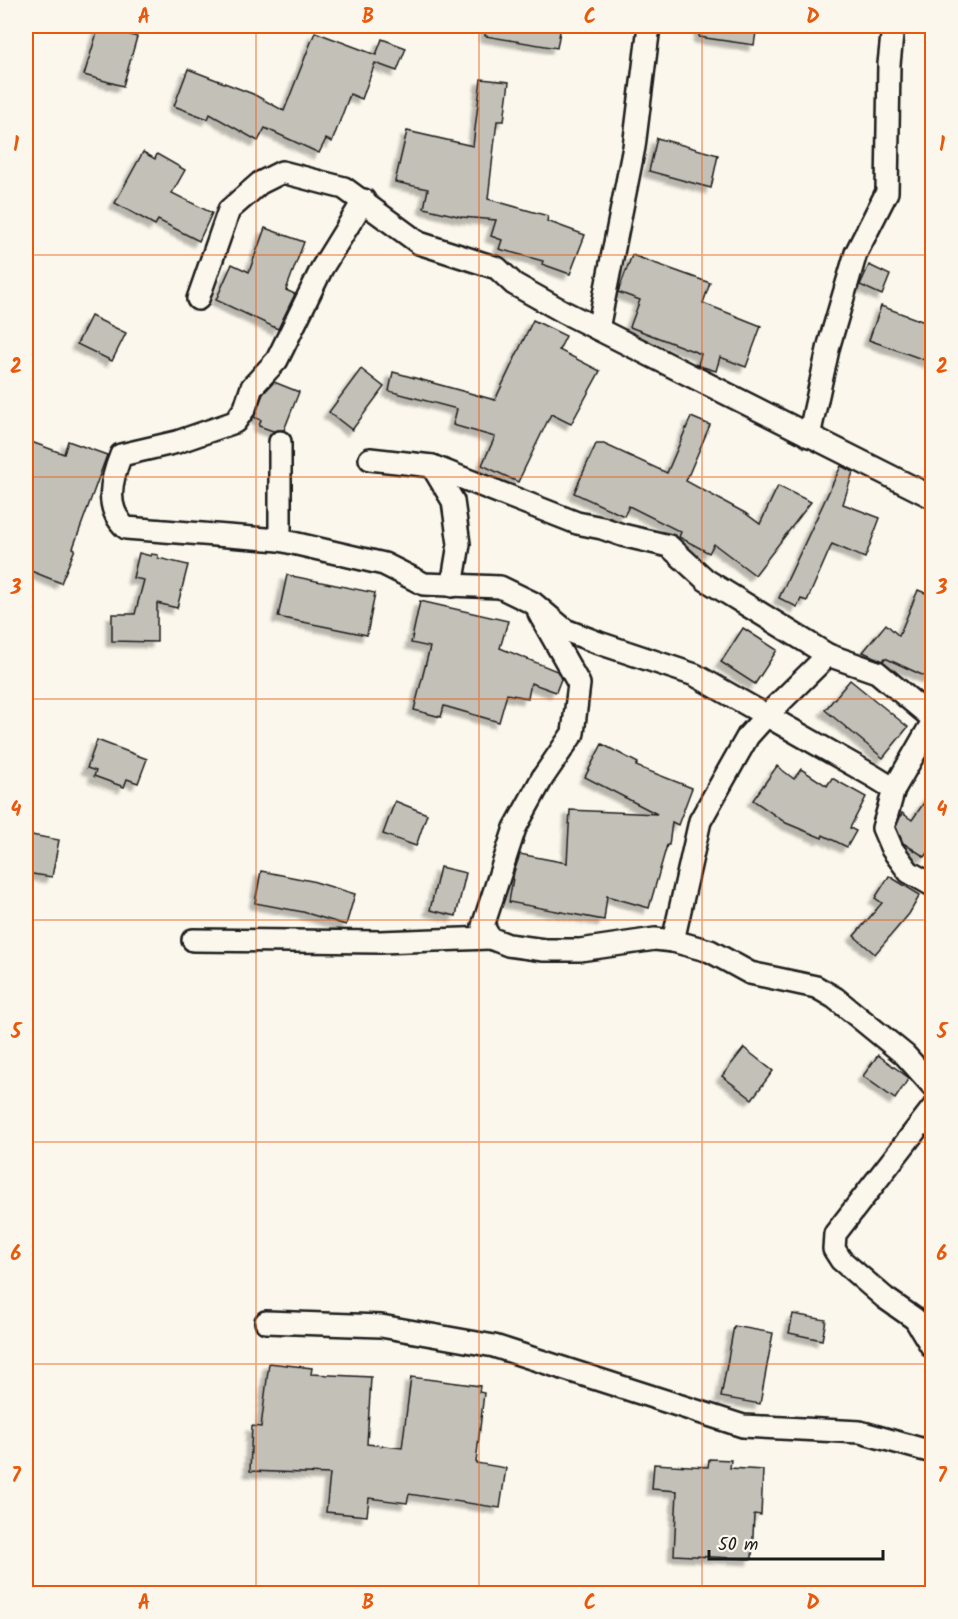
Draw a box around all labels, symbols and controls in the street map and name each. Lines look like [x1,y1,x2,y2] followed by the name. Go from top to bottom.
[138,2,150,34] text: A
[362,2,374,34] text: B
[584,2,596,34] text: C
[806,2,820,34] text: D
[13,130,19,162] text: 1
[939,130,945,162] text: 1
[10,352,22,384] text: 2
[936,352,948,384] text: 2
[10,573,22,605] text: 3
[936,573,948,605] text: 3
[11,795,22,827] text: 4
[937,795,948,827] text: 4
[10,1017,23,1049] text: 5
[936,1017,949,1049] text: 5
[11,1239,22,1271] text: 6
[937,1239,948,1271] text: 6
[11,1461,21,1493] text: 7
[937,1461,947,1493] text: 7
[709,1523,883,1561] scale bar
[718,1531,758,1560] text: 50 m
[138,1588,150,1619] text: A
[362,1588,374,1619] text: B
[584,1588,596,1619] text: C
[806,1588,820,1619] text: D

